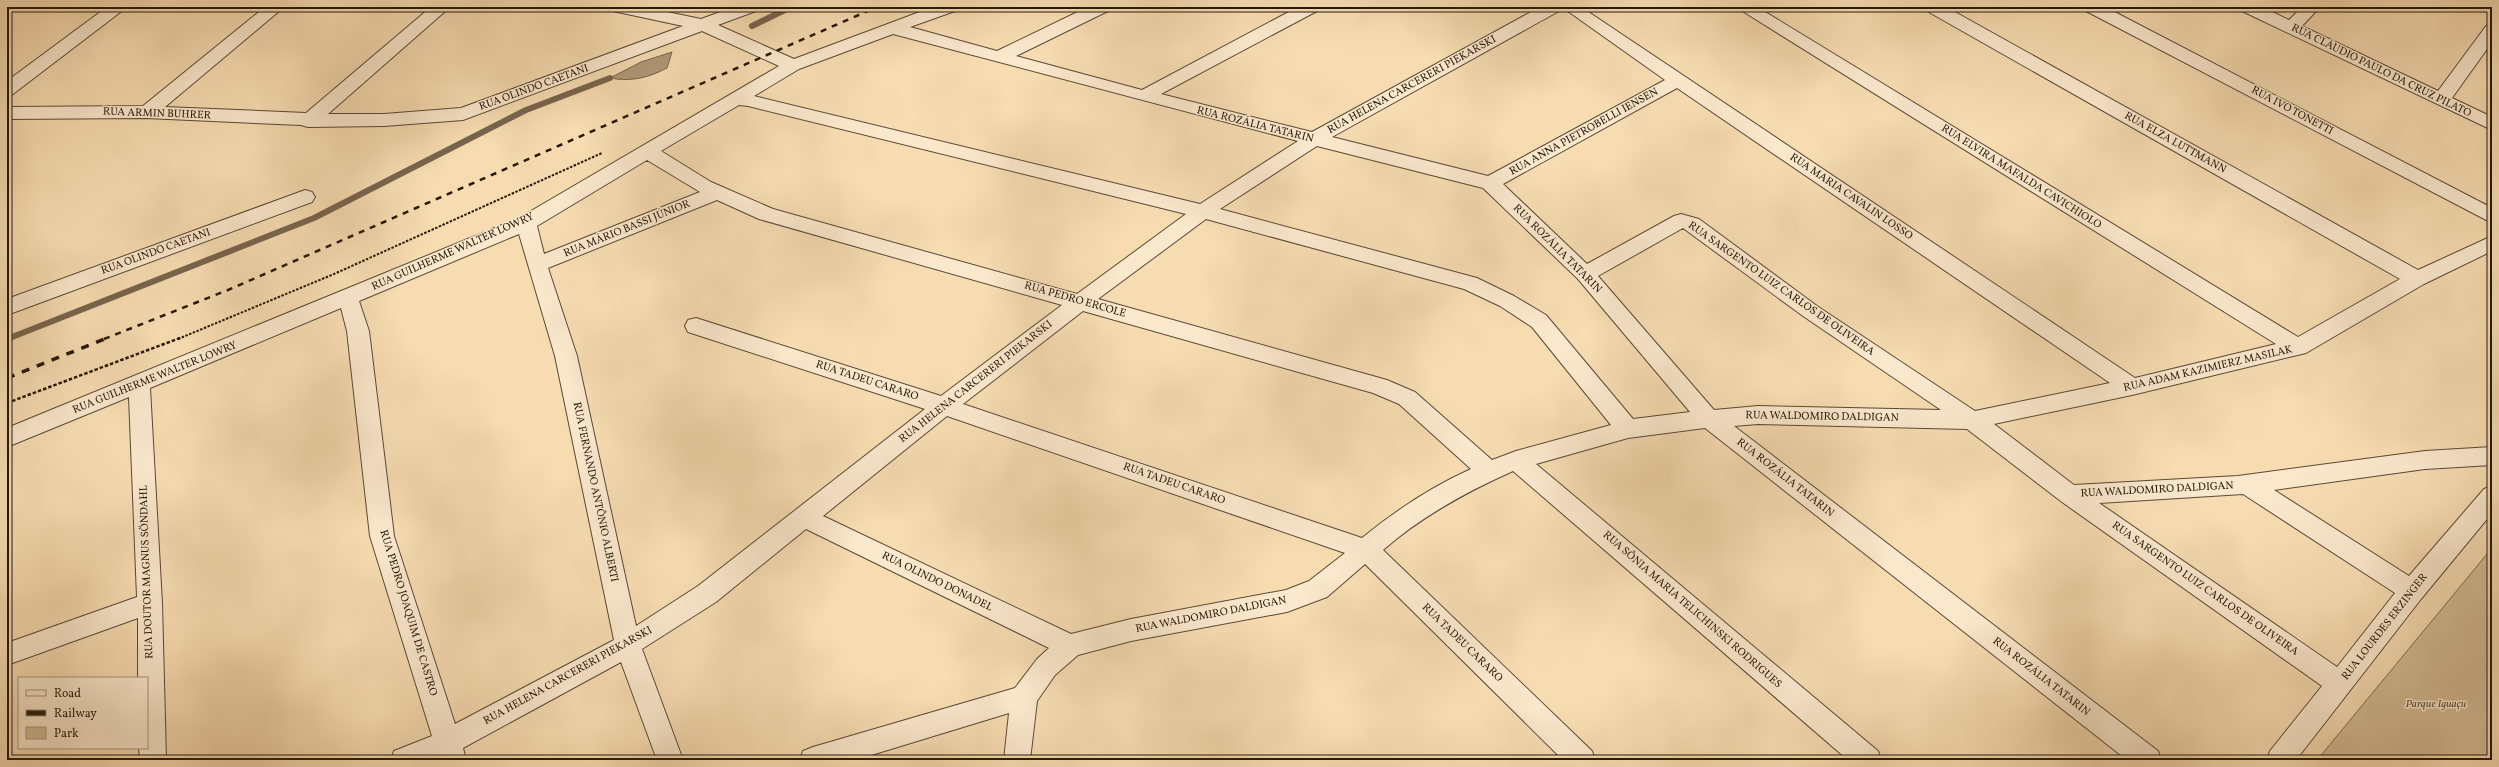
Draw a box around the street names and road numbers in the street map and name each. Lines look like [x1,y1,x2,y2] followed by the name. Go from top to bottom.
[2289,21,2473,121] street label: RUA CLÁUDIO PAULO DA CRUZ PILATO
[1325,32,1499,138] street label: RUA HELENA CARCERERI PIEKARSKI
[477,61,591,115] street label: RUA OLINDO CAETANI
[2248,83,2336,139] street label: RUA IVO TONETTI
[1507,85,1661,179] street label: RUA ANNA PIETROBELLI IENSEN
[1195,103,1315,147] street label: RUA ROZÁLIA TATARIN
[103,105,212,123] street label: RUA ARMIN BUHRER
[2121,109,2229,177] street label: RUA ELZA LUTTMANN
[1938,121,2104,233] street label: RUA ELVIRA MAFALDA CAVICHIOLO
[1787,150,1915,244] street label: RUA MARIA CAVALIN LOSSO
[561,197,693,261] street label: RUA MÁRIO BASSI JÚNIOR
[1509,201,1605,297] street label: RUA ROZÁLIA TATARIN
[370,209,536,295] street label: RUA GUILHERME WALTER LOWRY
[1685,218,1878,360] street label: RUA SARGENTO LUIZ CARLOS DE OLIVEIRA
[99,225,213,279] street label: RUA OLINDO CAETANI
[1022,278,1128,322] street label: RUA PEDRO ERCOLE
[896,317,1056,447] street label: RUA HELENA CARCERERI PIEKARSKI
[71,338,239,418] street label: RUA GUILHERME WALTER LOWRY
[2122,342,2294,396] street label: RUA ADAM KAZIMIERZ MASILAK
[814,357,920,405] street label: RUA TADEU CARARO
[569,401,621,583] street label: RUA FERNANDO ANTÔNIO ALBERTI
[1745,408,1899,426] street label: RUA WALDOMIRO DALDIGAN
[1733,435,1837,521] street label: RUA ROZÁLIA TATARIN
[1121,459,1227,509] street label: RUA TADEU CARARO
[2080,479,2234,501] street label: RUA WALDOMIRO DALDIGAN
[136,485,158,659] street label: RUA DOUTOR MAGNUS SÖNDAHL
[2109,518,2302,660] street label: RUA SARGENTO LUIZ CARLOS DE OLIVEIRA
[376,528,440,698] street label: RUA PEDRO JOAQUIM DE CASTRO
[1599,528,1785,692] street label: RUA SÔNIA MARIA TELICHINSKI RODRIGUES
[879,549,995,615] street label: RUA OLINDO DONADEL
[2339,570,2432,684] street label: RUA LOURDES ERZINGER
[1134,593,1288,637] street label: RUA WALDOMIRO DALDIGAN
[1418,600,1506,686] street label: RUA TADEU CARARO
[481,623,655,729] street label: RUA HELENA CARCERERI PIEKARSKI
[1989,634,2093,720] street label: RUA ROZÁLIA TATARIN

